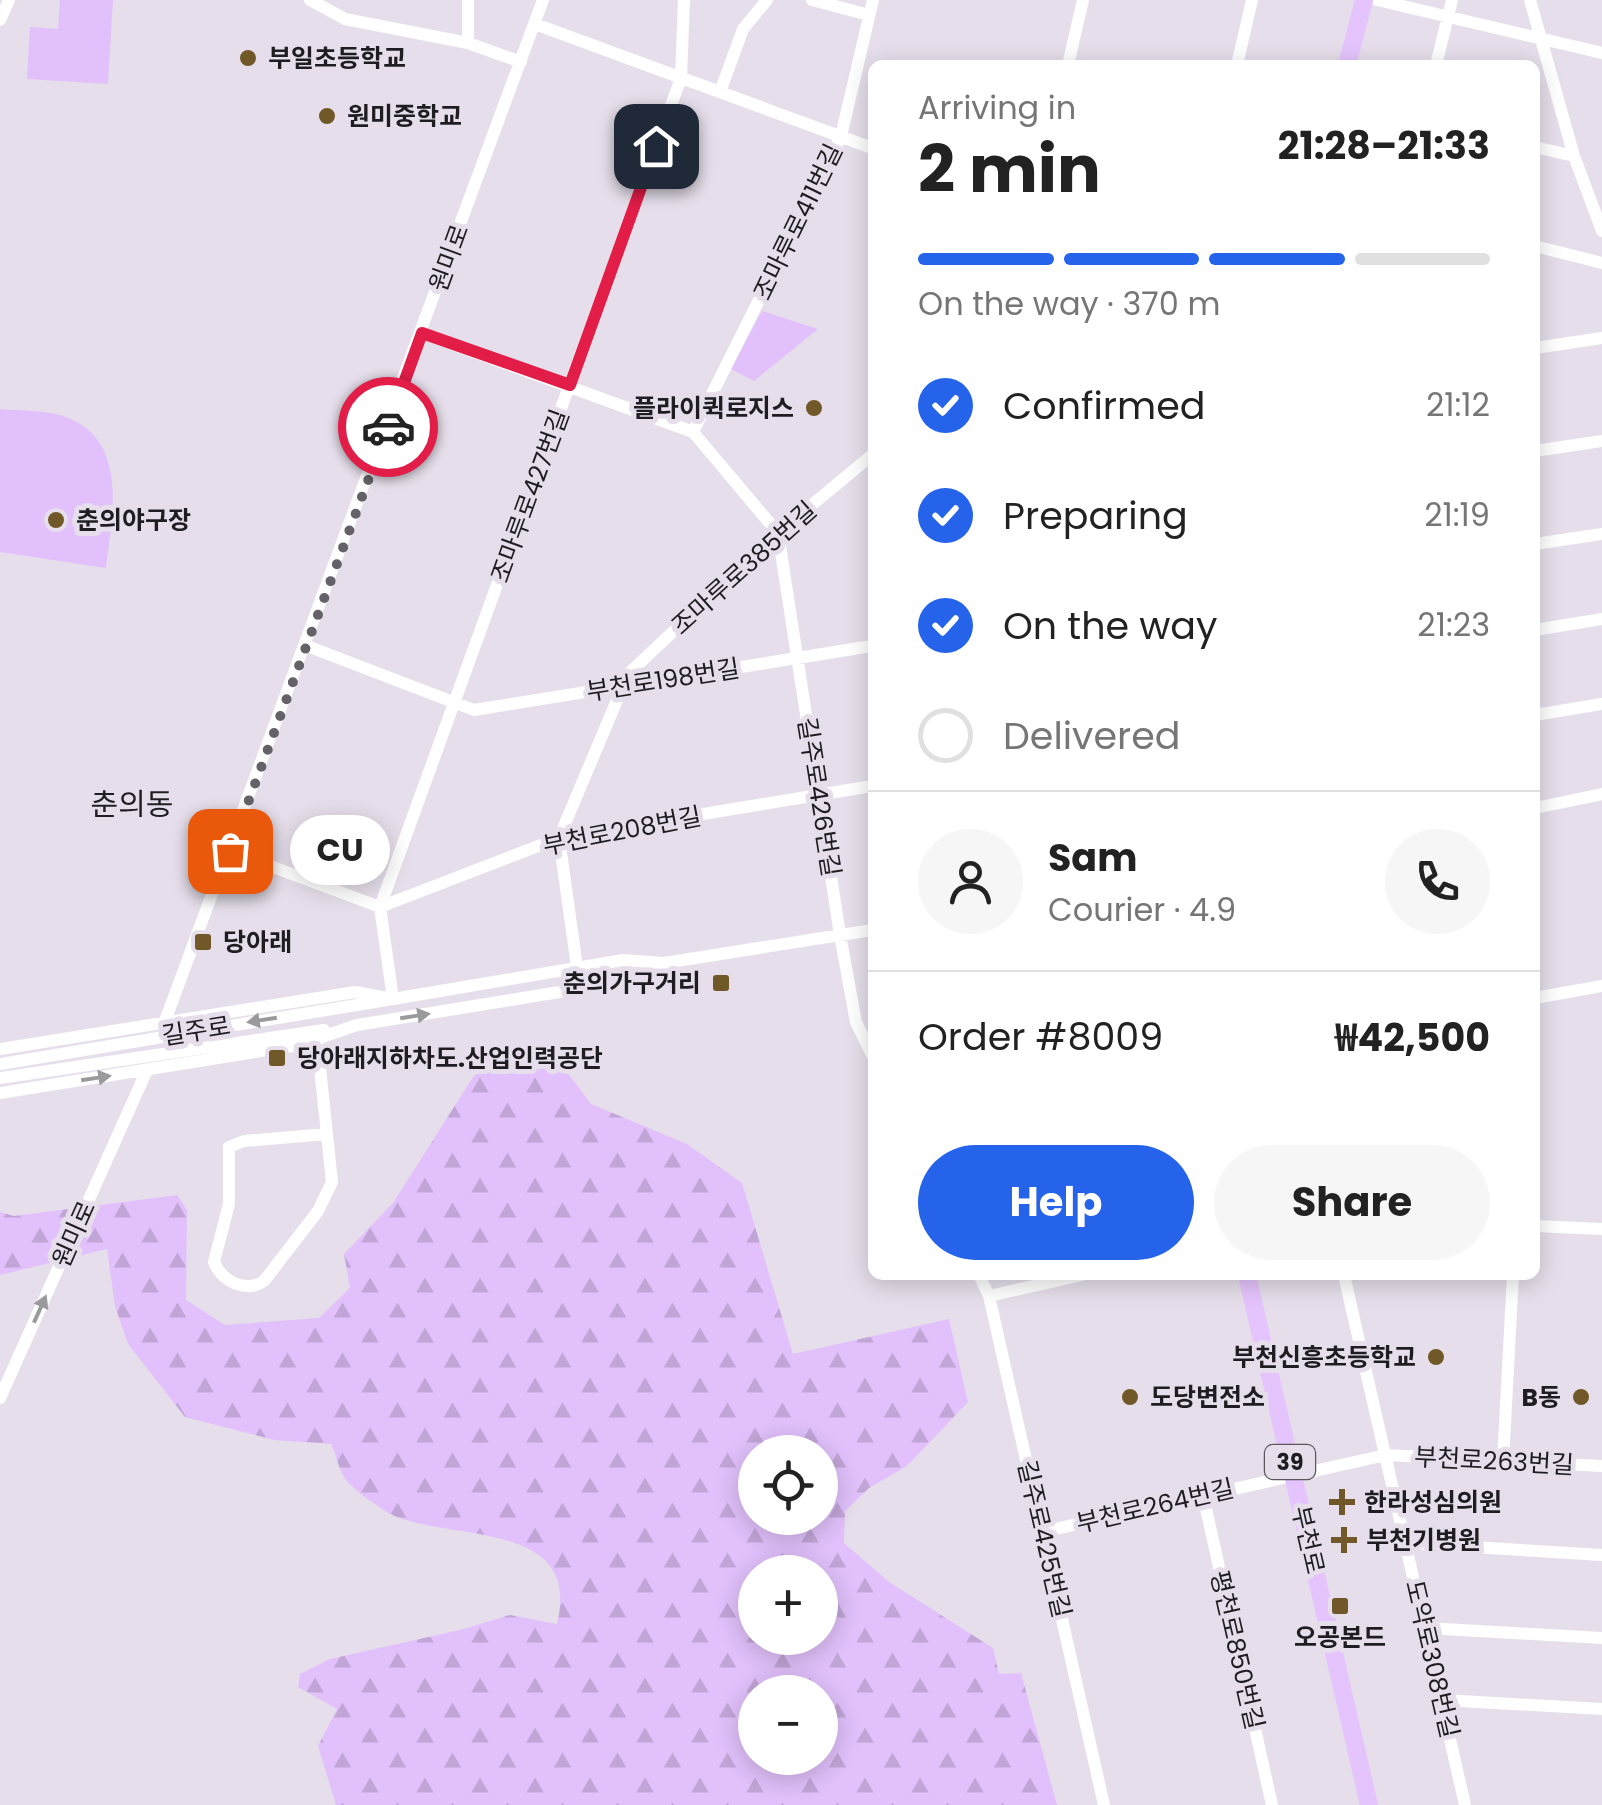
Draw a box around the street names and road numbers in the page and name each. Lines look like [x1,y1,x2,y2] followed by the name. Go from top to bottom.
[745,138,851,306] street label: 조마루로411번길
[421,220,477,296] street label: 원미로
[482,405,578,587] street label: 조마루로427번길
[664,493,824,643] street label: 조마루로385번길
[584,651,742,709] street label: 부천로198번길
[789,715,849,879] street label: 길주로426번길
[540,798,704,864] street label: 부천로208번길
[159,1008,233,1054] street label: 길주로
[44,1195,104,1273] street label: 원미로
[1413,1439,1575,1483] street label: 부천로263번길
[1265,1445,1315,1479] road number: 39
[1009,1457,1079,1621] street label: 길주로425번길
[1073,1471,1237,1541] street label: 부천로264번길
[1283,1502,1333,1578] street label: 부천로
[1202,1567,1272,1733] street label: 평천로850번길
[1397,1577,1467,1741] street label: 도약로308번길

